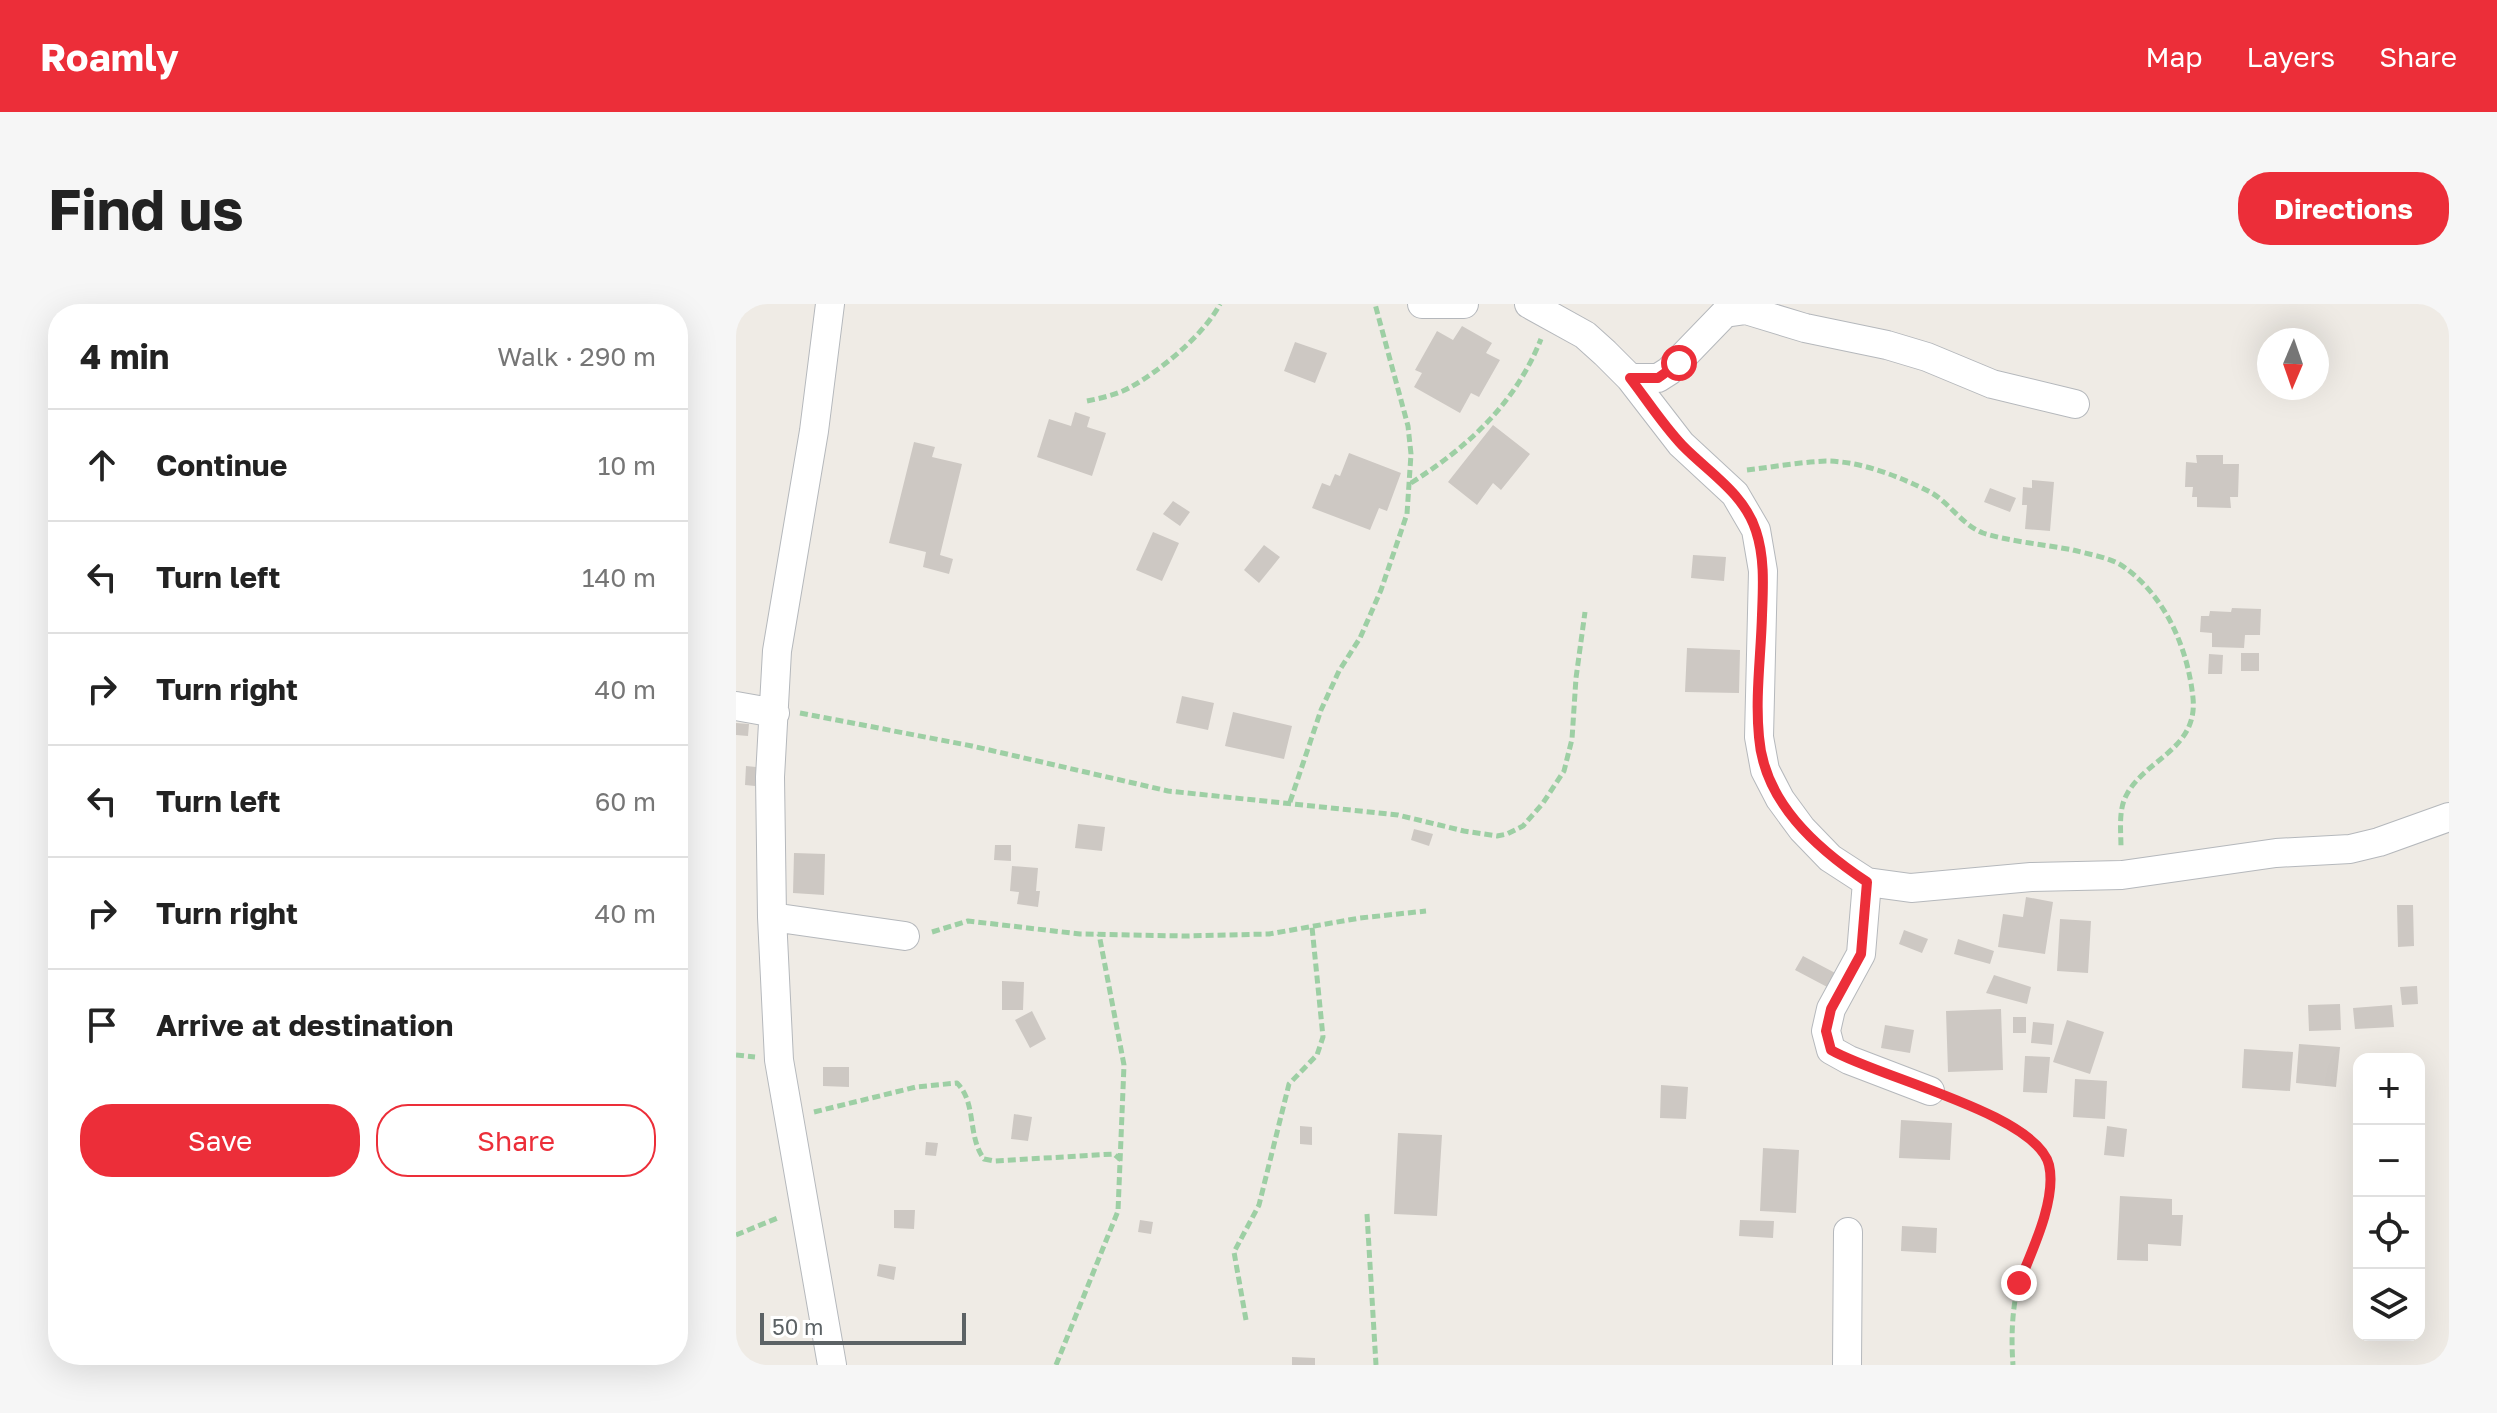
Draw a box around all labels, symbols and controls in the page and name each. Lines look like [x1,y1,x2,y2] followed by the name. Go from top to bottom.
[40,34,179,79] text: Roamly
[2145,40,2203,73] text: Map
[2247,40,2335,73] text: Layers
[2379,40,2457,73] text: Share
[2238,172,2449,245] button: Directions
[48,175,244,242] text: Find us
[2257,328,2329,400] north arrow
[80,336,169,376] text: 4 min
[497,341,656,372] text: Walk · 290 m
[1661,345,1697,381] route start
[80,443,124,487] icon: ahead
[156,447,287,483] text: Continue
[598,450,656,481] text: 10 m
[80,555,124,599] icon: left
[156,559,281,595] text: Turn left
[582,562,656,593] text: 140 m
[80,667,124,711] icon: right
[156,671,298,707] text: Turn right
[595,674,656,705] text: 40 m
[80,779,124,823] icon: left
[156,783,281,819] text: Turn left
[595,786,656,817] text: 60 m
[80,891,124,935] icon: right
[156,895,298,931] text: Turn right
[595,898,656,929] text: 40 m
[80,1003,124,1047] icon: arrive
[156,1007,453,1043] text: Arrive at destination
[2353,1053,2425,1341] map controls
[2353,1053,2425,1125] button: +
[80,1104,360,1177] button: Save
[376,1104,656,1177] button: Share
[2353,1125,2425,1197] button: −
[2353,1197,2425,1269] button: locate
[2001,1265,2037,1301] route end
[2353,1269,2425,1341] button: layers
[760,1309,966,1345] scale bar
[772,1313,823,1340] text: 50 m

